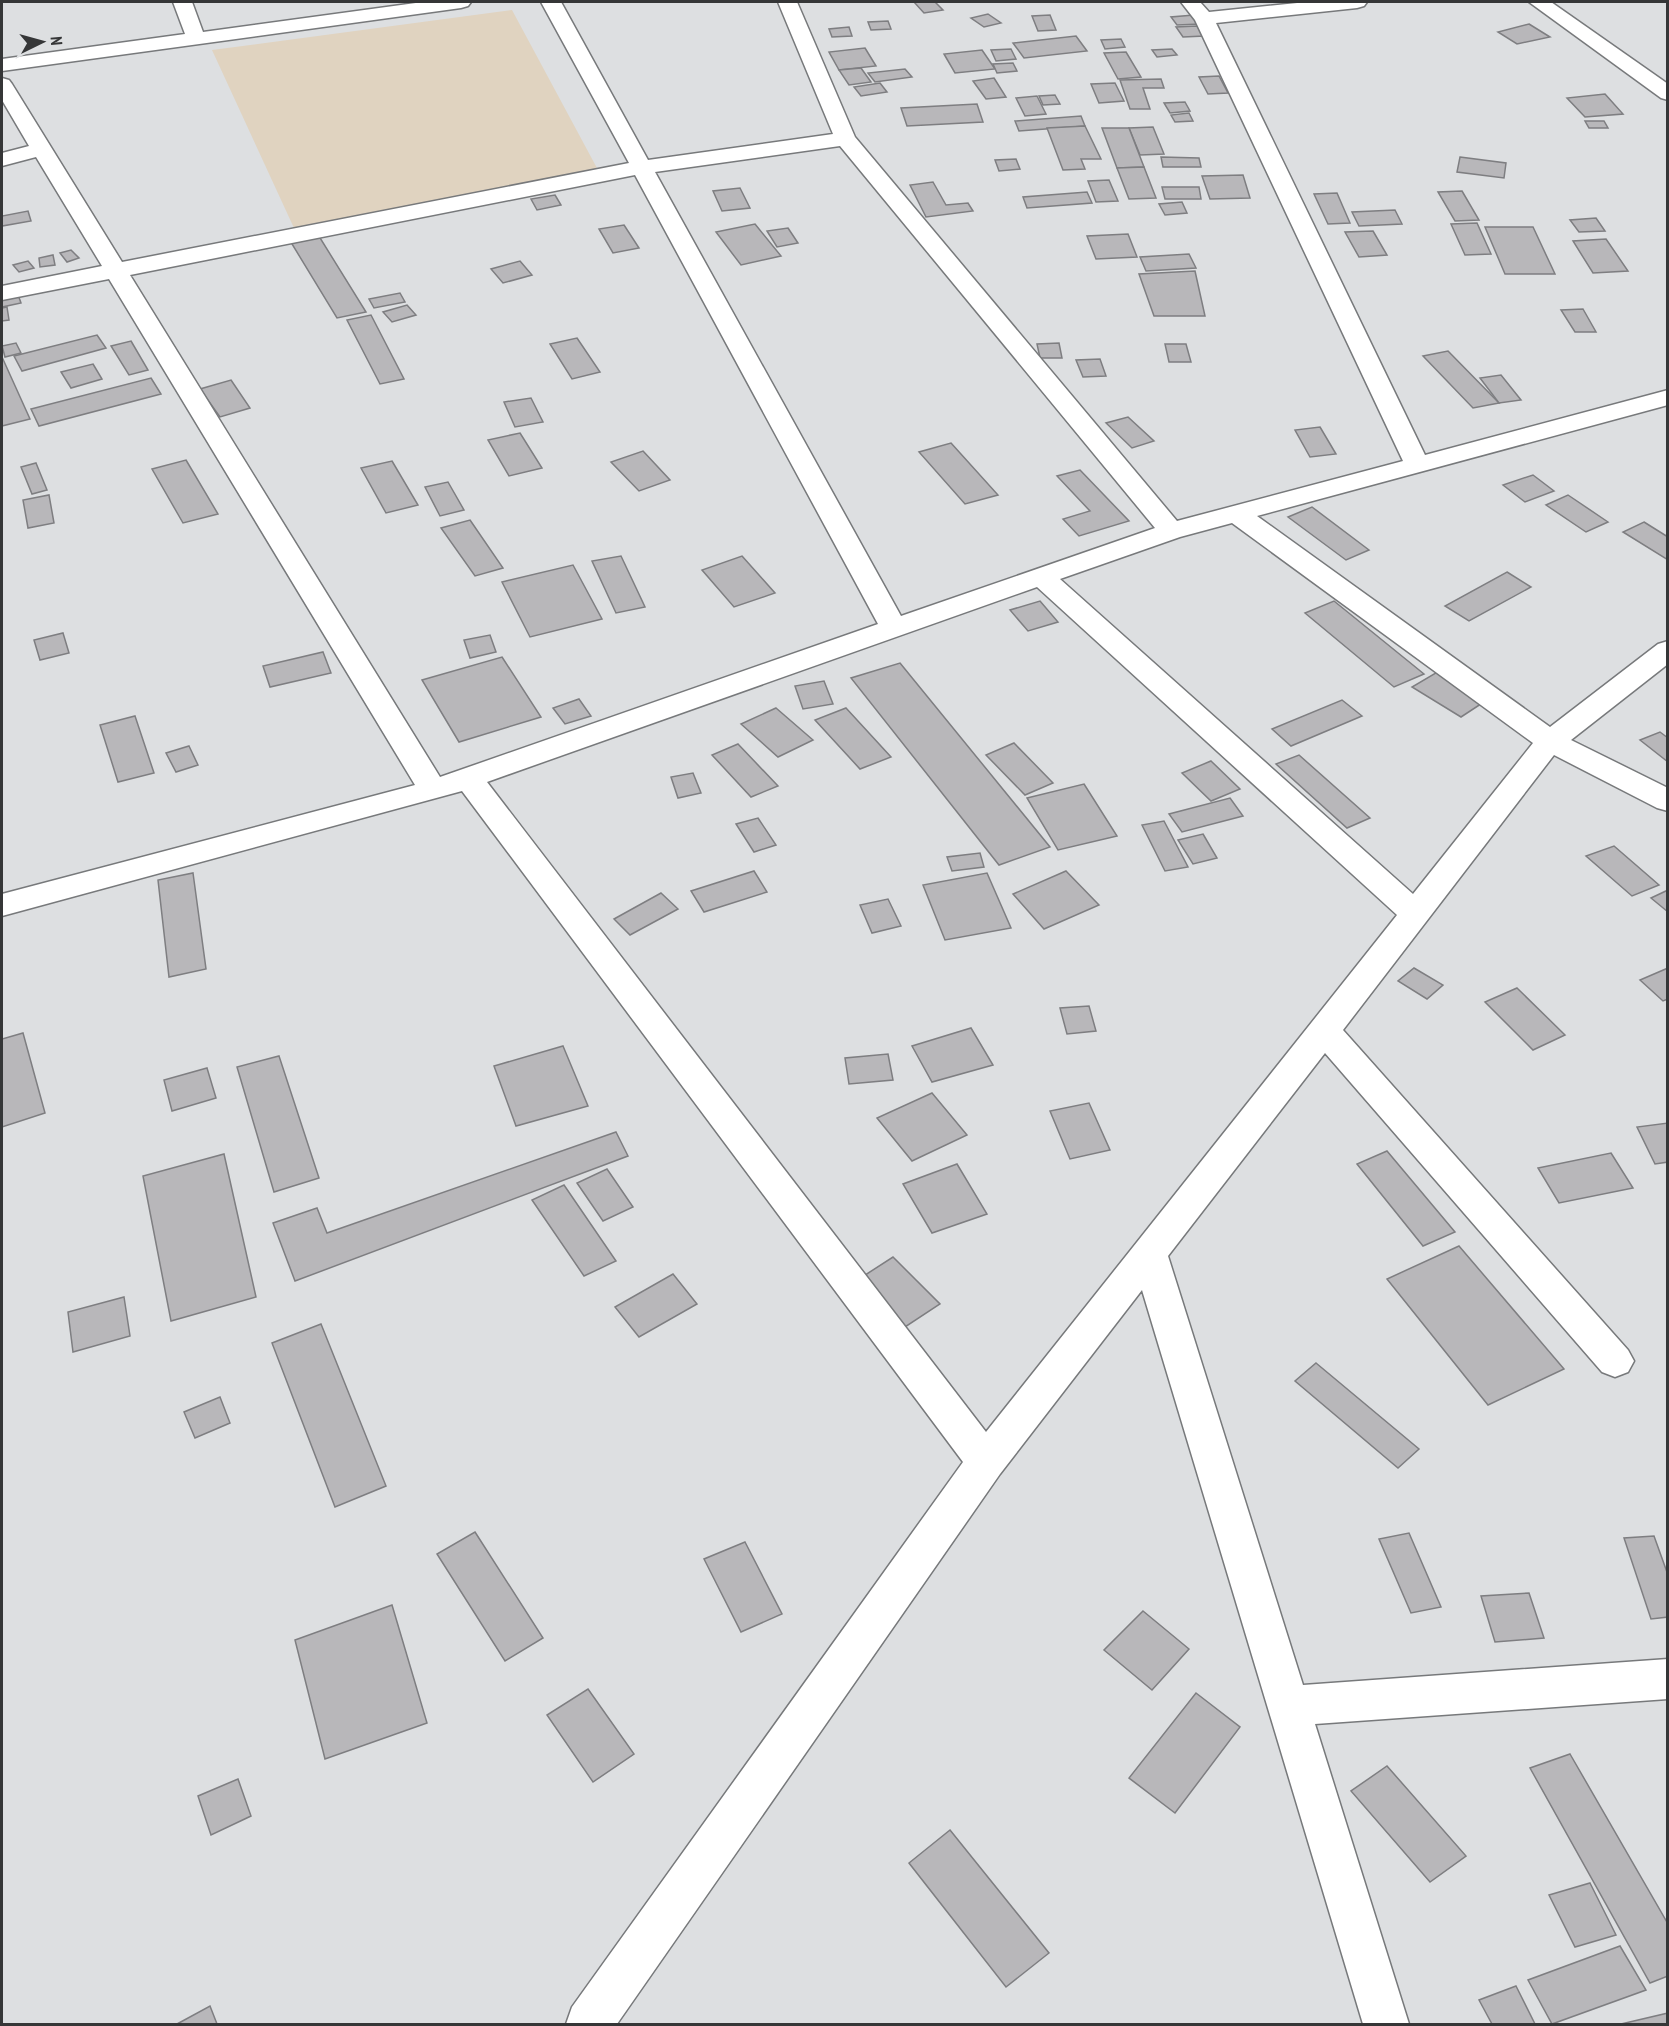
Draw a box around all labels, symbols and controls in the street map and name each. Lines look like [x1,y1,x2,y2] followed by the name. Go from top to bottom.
[12,12,72,72] north arrow
[47,36,67,46] text: N

